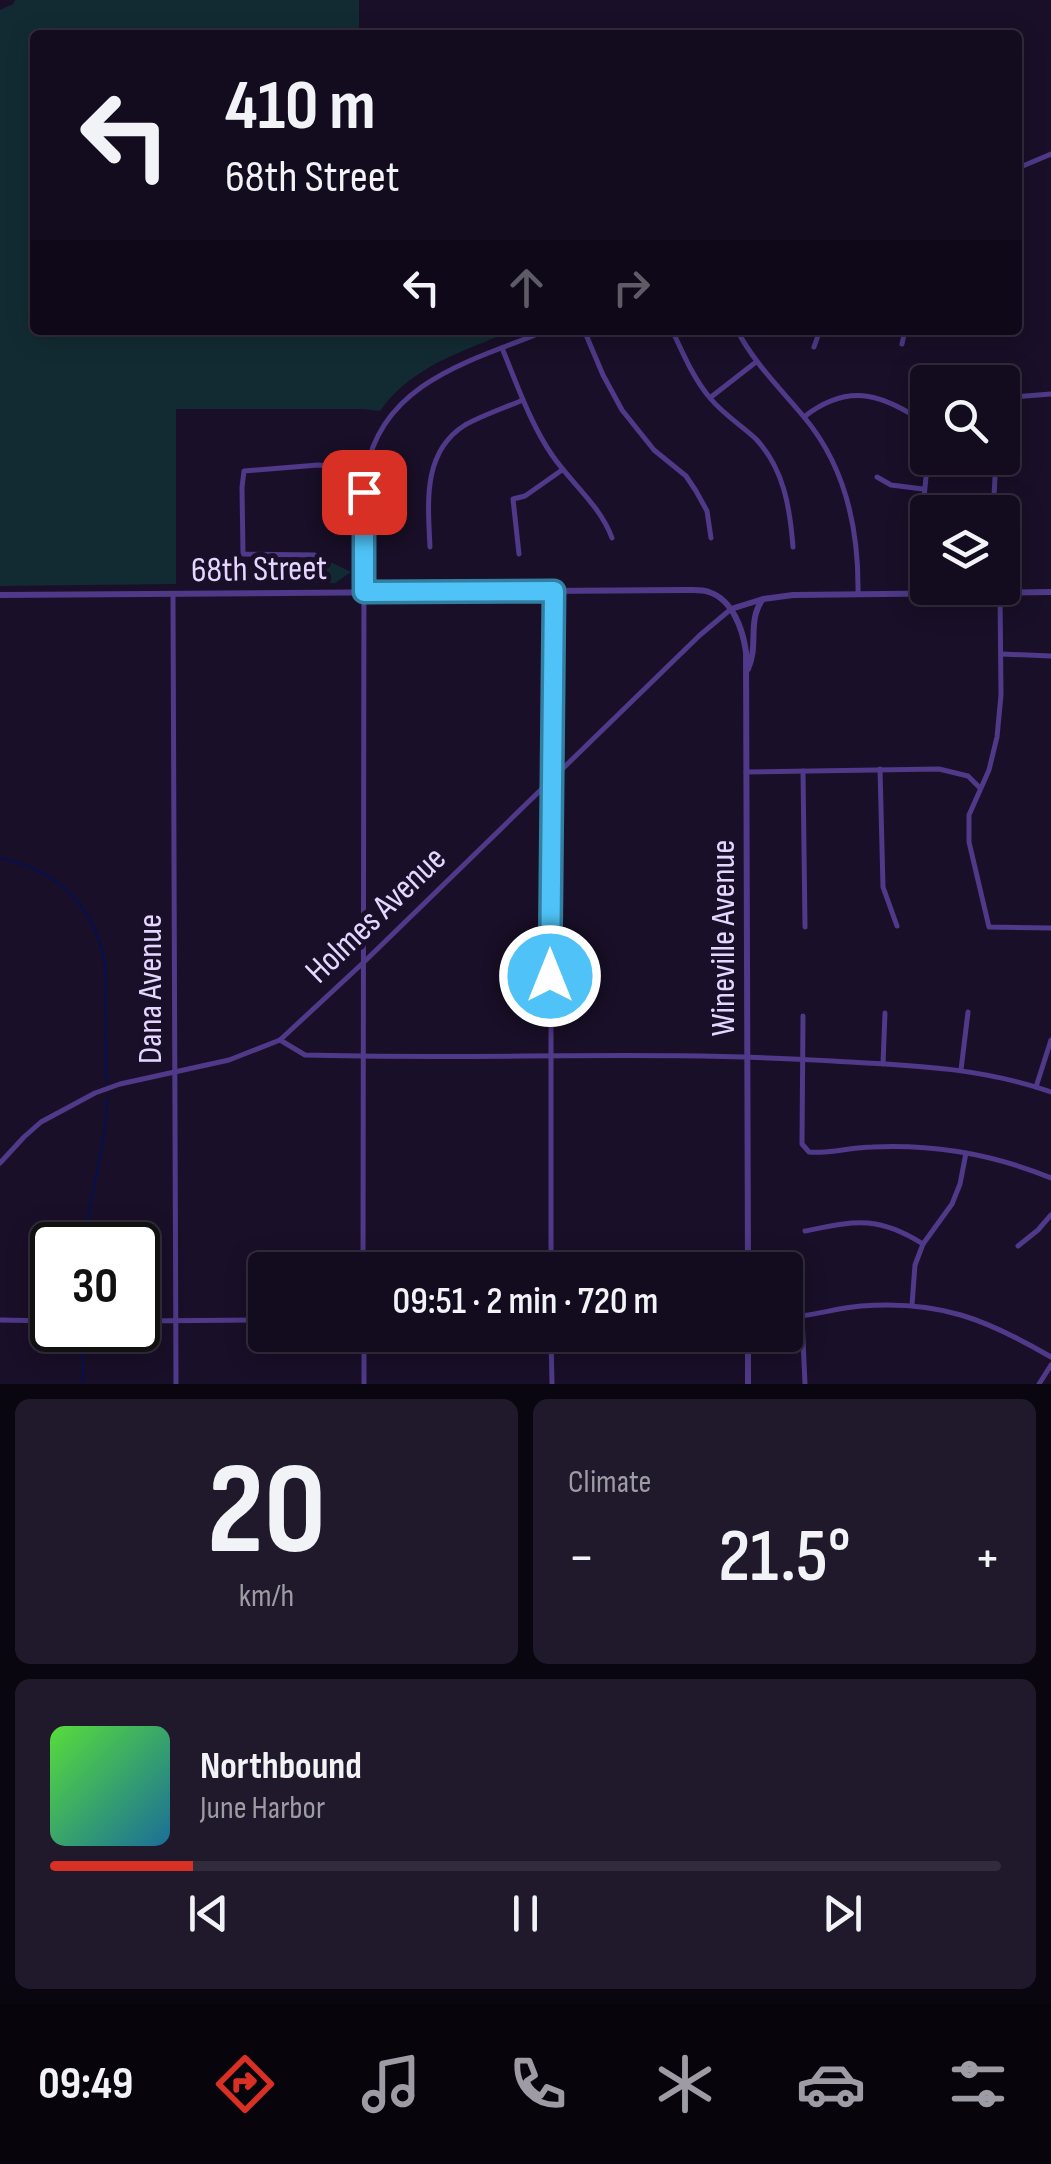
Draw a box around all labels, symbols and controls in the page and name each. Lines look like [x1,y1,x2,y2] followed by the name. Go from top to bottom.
[225,65,376,149] text: 410 m
[60,70,190,200] icon: left
[225,150,400,205] text: 68th Street
[394,260,449,315] icon: left
[499,260,554,315] icon: ahead
[604,260,659,315] icon: right
[910,365,1020,605] map controls
[910,365,1020,475] button: search
[322,450,407,535] pin
[337,465,392,520] icon: arrive
[910,495,1020,605] button: layers
[191,547,327,592] street label: 68th Street
[297,837,455,993] street label: Holmes Avenue
[702,840,745,1036] street label: Wineville Avenue
[129,914,172,1064] street label: Dana Avenue
[498,924,602,1028] position arrow
[30,1222,160,1352] speed limit sign: 30
[393,1279,658,1324] text: 09:51 · 2 min · 720 m
[207,1434,326,1590] text: 20
[568,1463,651,1502] text: Climate
[718,1512,851,1603] text: 21.5°
[568,1525,595,1592] text: −
[974,1525,1001,1592] text: +
[239,1577,294,1616] text: km/h
[200,1744,362,1789] text: Northbound
[200,1789,325,1828] text: June Harbor
[181,1886,236,1941] icon: previous
[498,1886,553,1941] icon: pause
[815,1886,870,1941] icon: next
[210,2049,280,2119] icon: directions
[356,2049,426,2119] icon: music
[503,2049,573,2119] icon: phone
[650,2049,720,2119] icon: climate
[796,2049,866,2119] icon: car
[943,2049,1013,2119] icon: filters
[38,2057,133,2112] text: 09:49

